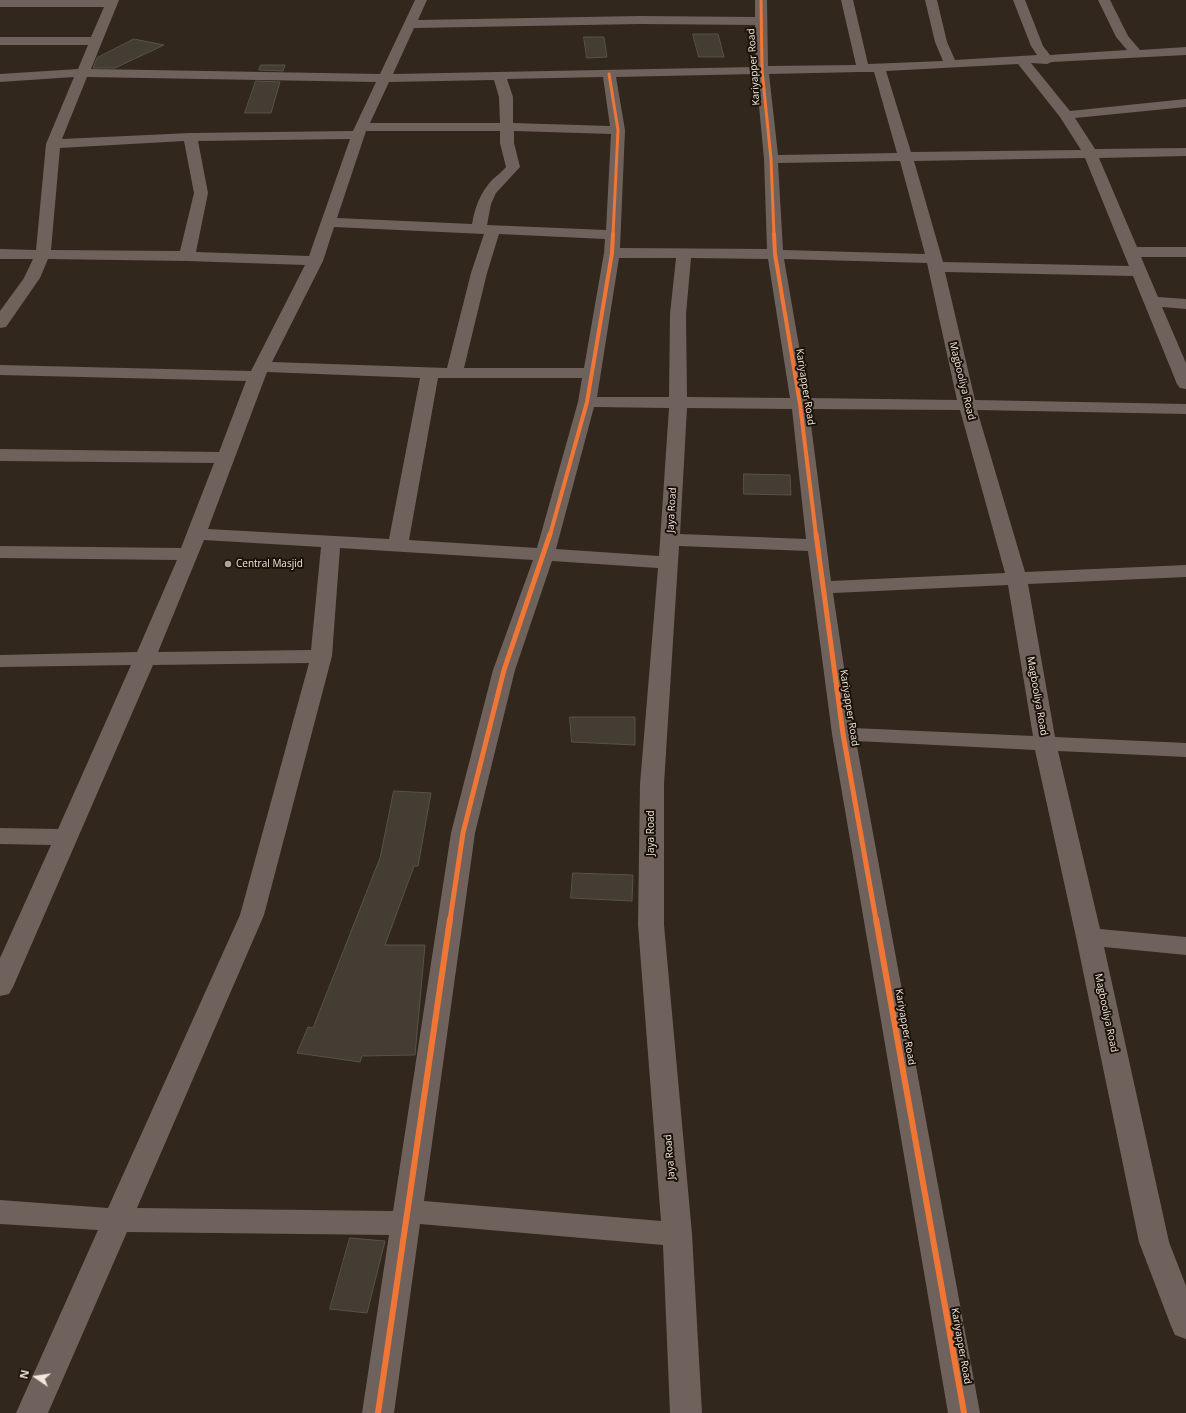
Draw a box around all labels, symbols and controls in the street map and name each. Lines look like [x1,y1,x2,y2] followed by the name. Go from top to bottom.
[745,28,763,106] street label: Kariyapper Road
[946,341,978,421] street label: Magbooliya Road
[793,348,817,426] street label: Kariyapper Road
[665,487,679,533] street label: Jaya Road
[236,558,303,570] place label: Central Masjid
[223,559,233,569] marker: Central Masjid
[1024,655,1050,737] street label: Magbooliya Road
[837,669,861,747] street label: Kariyapper Road
[645,810,657,856] street label: Jaya Road
[1092,973,1120,1053] street label: Magbooliya Road
[892,988,918,1066] street label: Kariyapper Road
[662,1134,678,1180] street label: Jaya Road
[948,1307,974,1385] street label: Kariyapper Road
[16,1357,56,1397] north arrow
[16,1368,32,1380] text: N

